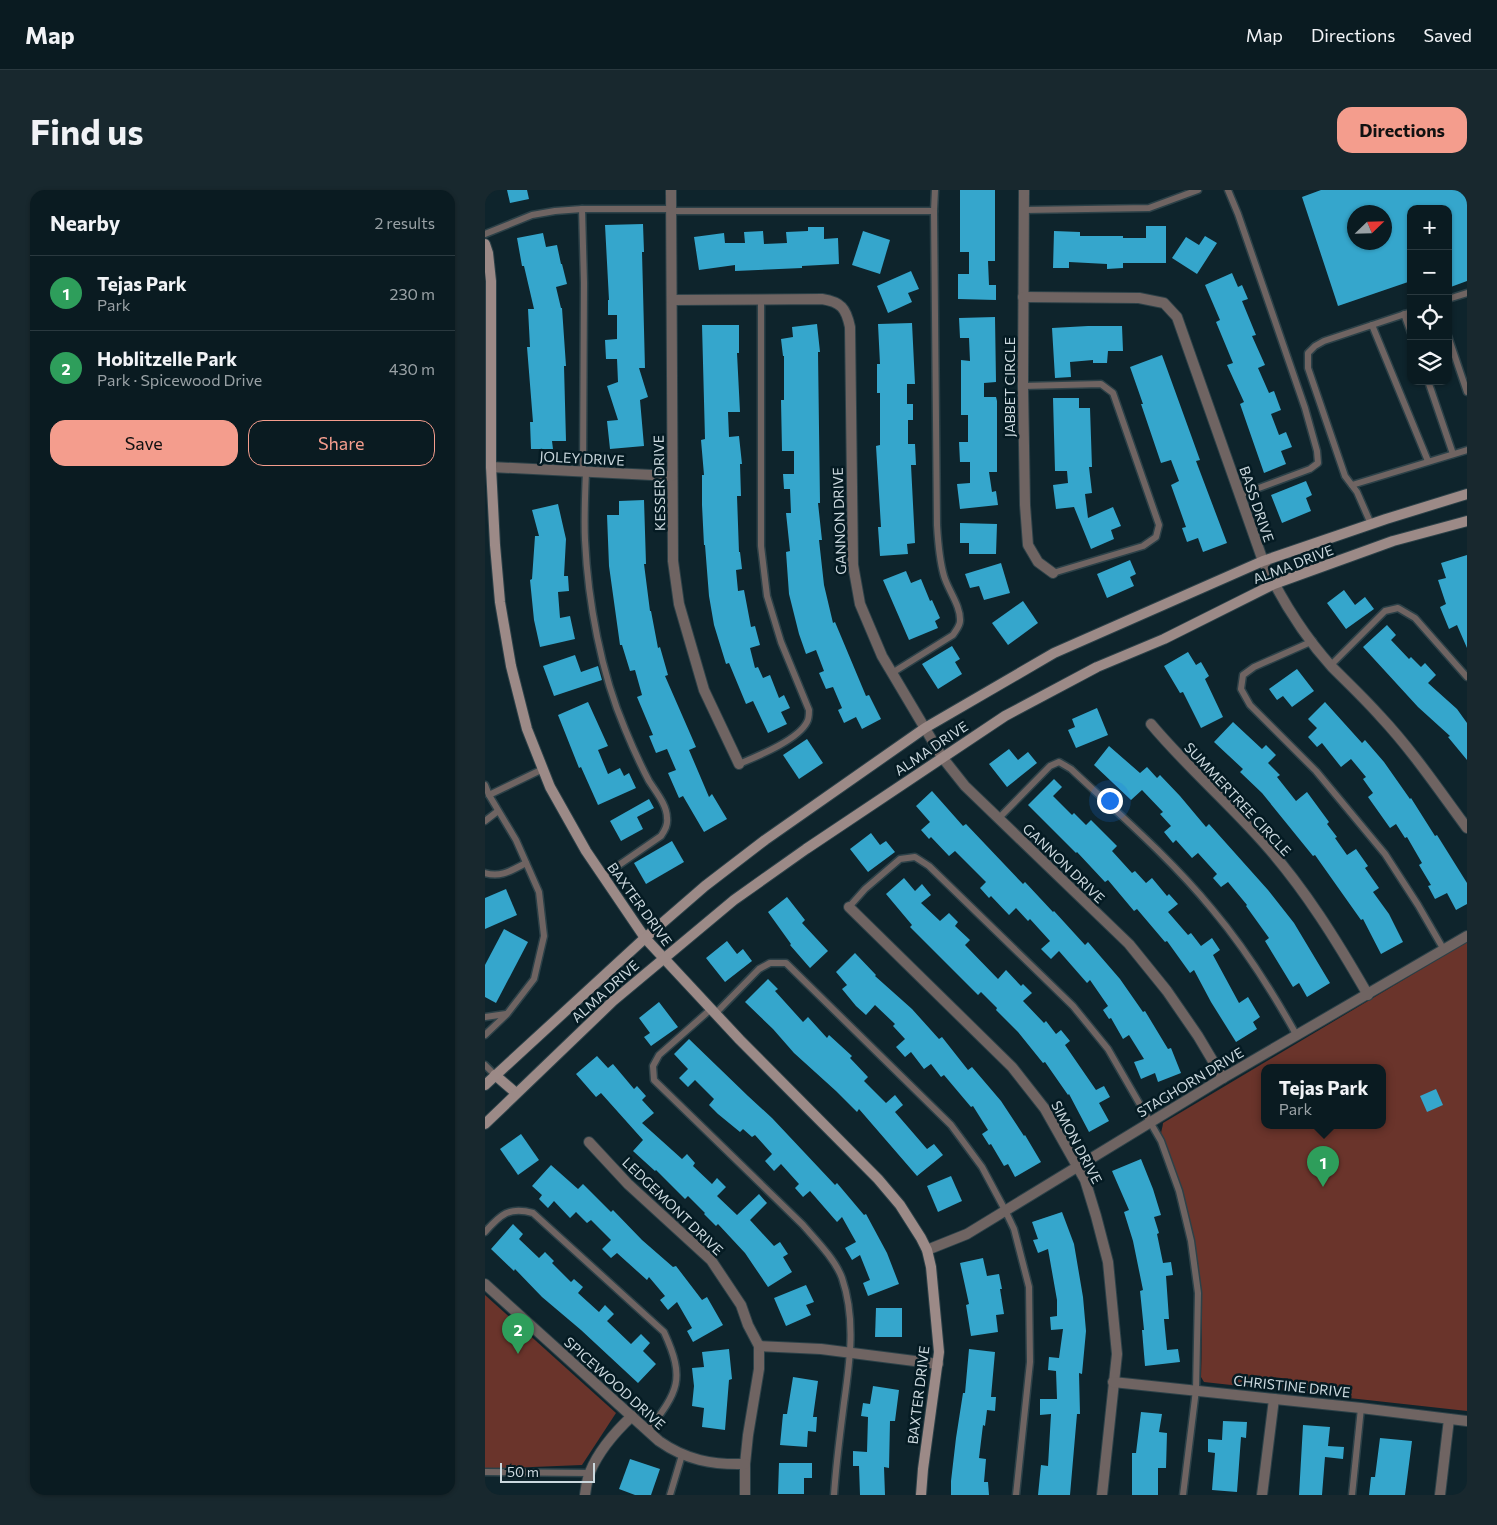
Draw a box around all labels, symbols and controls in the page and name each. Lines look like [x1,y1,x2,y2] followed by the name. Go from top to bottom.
[25,20,75,49] text: Map
[1246,24,1283,46] text: Map
[1311,24,1395,46] text: Directions
[1423,24,1472,46] text: Saved
[1337,107,1467,153] button: Directions
[30,109,144,152] text: Find us
[1347,205,1392,250] north arrow
[1407,205,1452,385] map controls
[1407,205,1452,250] button: +
[50,210,120,235] text: Nearby
[374,213,435,232] text: 2 results
[1407,250,1452,295] button: −
[97,272,187,295] text: Tejas Park
[62,284,70,303] text: 1
[390,284,435,303] text: 230 m
[97,295,130,314] text: Park
[1407,295,1452,340] button: locate
[1001,337,1018,437] street label: JABBET CIRCLE
[1407,340,1452,385] button: layers
[97,347,237,370] text: Hoblitzelle Park
[61,359,71,378] text: 2
[389,359,435,378] text: 430 m
[97,370,262,389] text: Park · Spicewood Drive
[50,420,238,466] button: Save
[248,420,435,466] button: Share
[650,435,668,531] street label: KESSER DRIVE
[539,447,625,469] street label: JOLEY DRIVE
[1236,464,1278,544] street label: BASS DRIVE
[829,467,849,575] street label: GANNON DRIVE
[1250,541,1336,587] street label: ALMA DRIVE
[891,717,971,779] street label: ALMA DRIVE
[1181,739,1295,859] street label: SUMMERTREE CIRCLE
[1097,788,1123,814] your location
[1020,820,1108,906] street label: GANNON DRIVE
[604,859,676,949] street label: BAXTER DRIVE
[568,956,642,1026] street label: ALMA DRIVE
[1134,1043,1246,1121] street label: STAGHORN DRIVE
[1261,1064,1386,1129] popup
[1279,1076,1368,1099] text: Tejas Park
[1048,1098,1106,1186] street label: SIMON DRIVE
[1279,1099,1312,1118] text: Park
[1307,1146,1339,1187] pin: 1
[619,1154,727,1258] street label: LEDGEMONT DRIVE
[502,1313,534,1354] pin: 2
[561,1333,669,1433] street label: SPICEWOOD DRIVE
[904,1345,932,1445] street label: BAXTER DRIVE
[1233,1371,1351,1401] street label: CHRISTINE DRIVE
[500,1460,595,1483] scale bar
[507,1463,539,1480] text: 50 m

